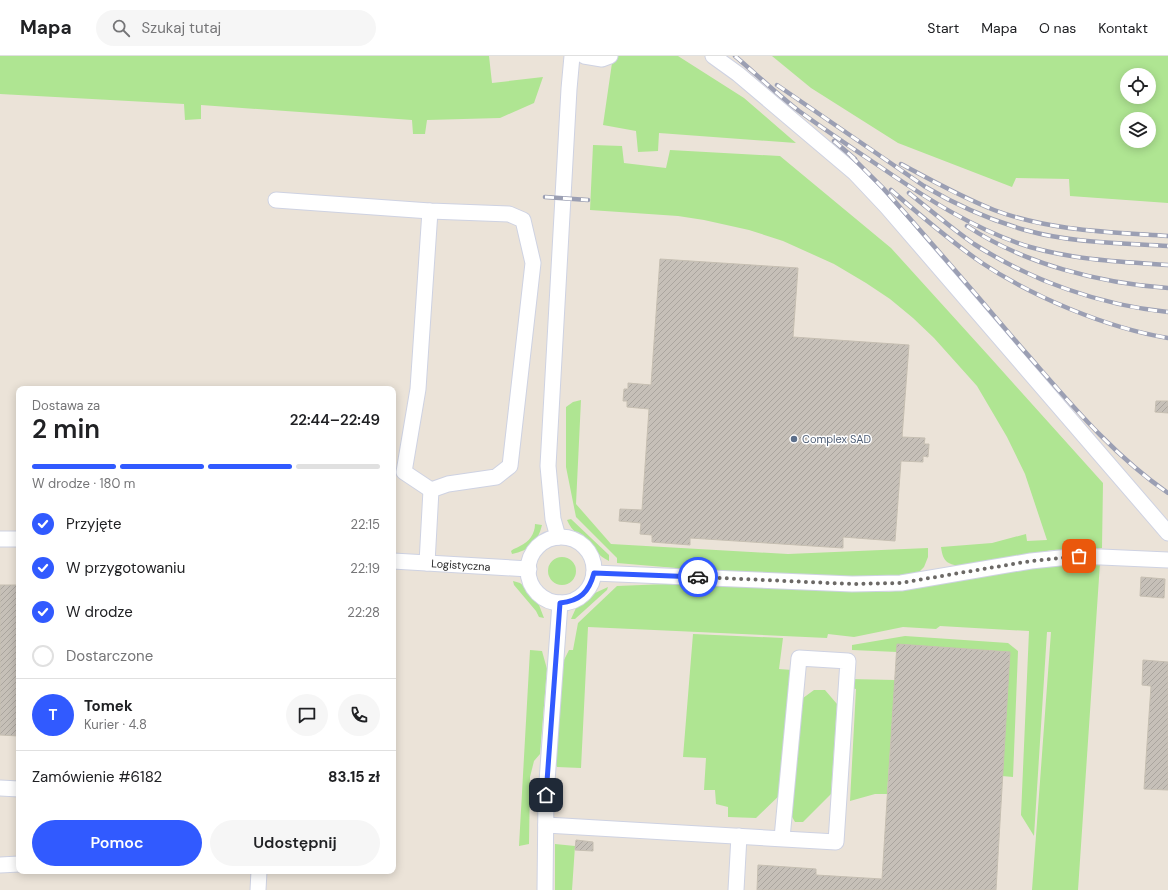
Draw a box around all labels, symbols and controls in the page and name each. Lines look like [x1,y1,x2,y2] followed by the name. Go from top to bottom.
[96,10,376,46] search box
[20,15,72,40] text: Mapa
[110,17,132,39] icon: search
[142,18,221,38] text: Szukaj tutaj
[927,19,959,37] text: Start
[981,19,1017,37] text: Mapa
[1039,19,1076,37] text: O nas
[1098,19,1148,37] text: Kontakt
[1120,68,1156,148] map controls
[1120,68,1156,104] button: locate
[1120,112,1156,148] button: layers
[32,397,100,414] text: Dostawa za
[290,410,380,430] text: 22:44–22:49
[32,412,100,446] text: 2 min
[802,432,872,446] place label: Complex SAD
[789,434,799,444] marker: Complex SAD
[32,475,135,492] text: W drodze · 180 m
[32,513,54,535] icon: check
[66,514,122,534] text: Przyjęte
[350,516,380,533] text: 22:15
[1062,539,1096,573] pin
[1068,545,1090,567] icon: bag
[431,556,491,574] street label: Logistyczna
[32,557,54,579] icon: check
[678,557,718,597] courier
[66,558,185,578] text: W przygotowaniu
[350,560,380,577] text: 22:19
[687,566,709,588] icon: car
[32,601,54,623] icon: check
[66,602,133,622] text: W drodze
[347,604,380,621] text: 22:28
[66,646,153,666] text: Dostarczone
[286,694,328,736] button: chat
[338,694,380,736] button: phone
[84,696,133,716] text: Tomek
[49,705,57,725] text: T
[84,716,147,733] text: Kurier · 4.8
[32,767,162,787] text: Zamówienie #6182
[328,767,380,787] text: 83.15 zł
[529,778,563,812] pin
[535,784,557,806] icon: home
[32,820,202,866] button: Pomoc
[210,820,380,866] button: Udostępnij

